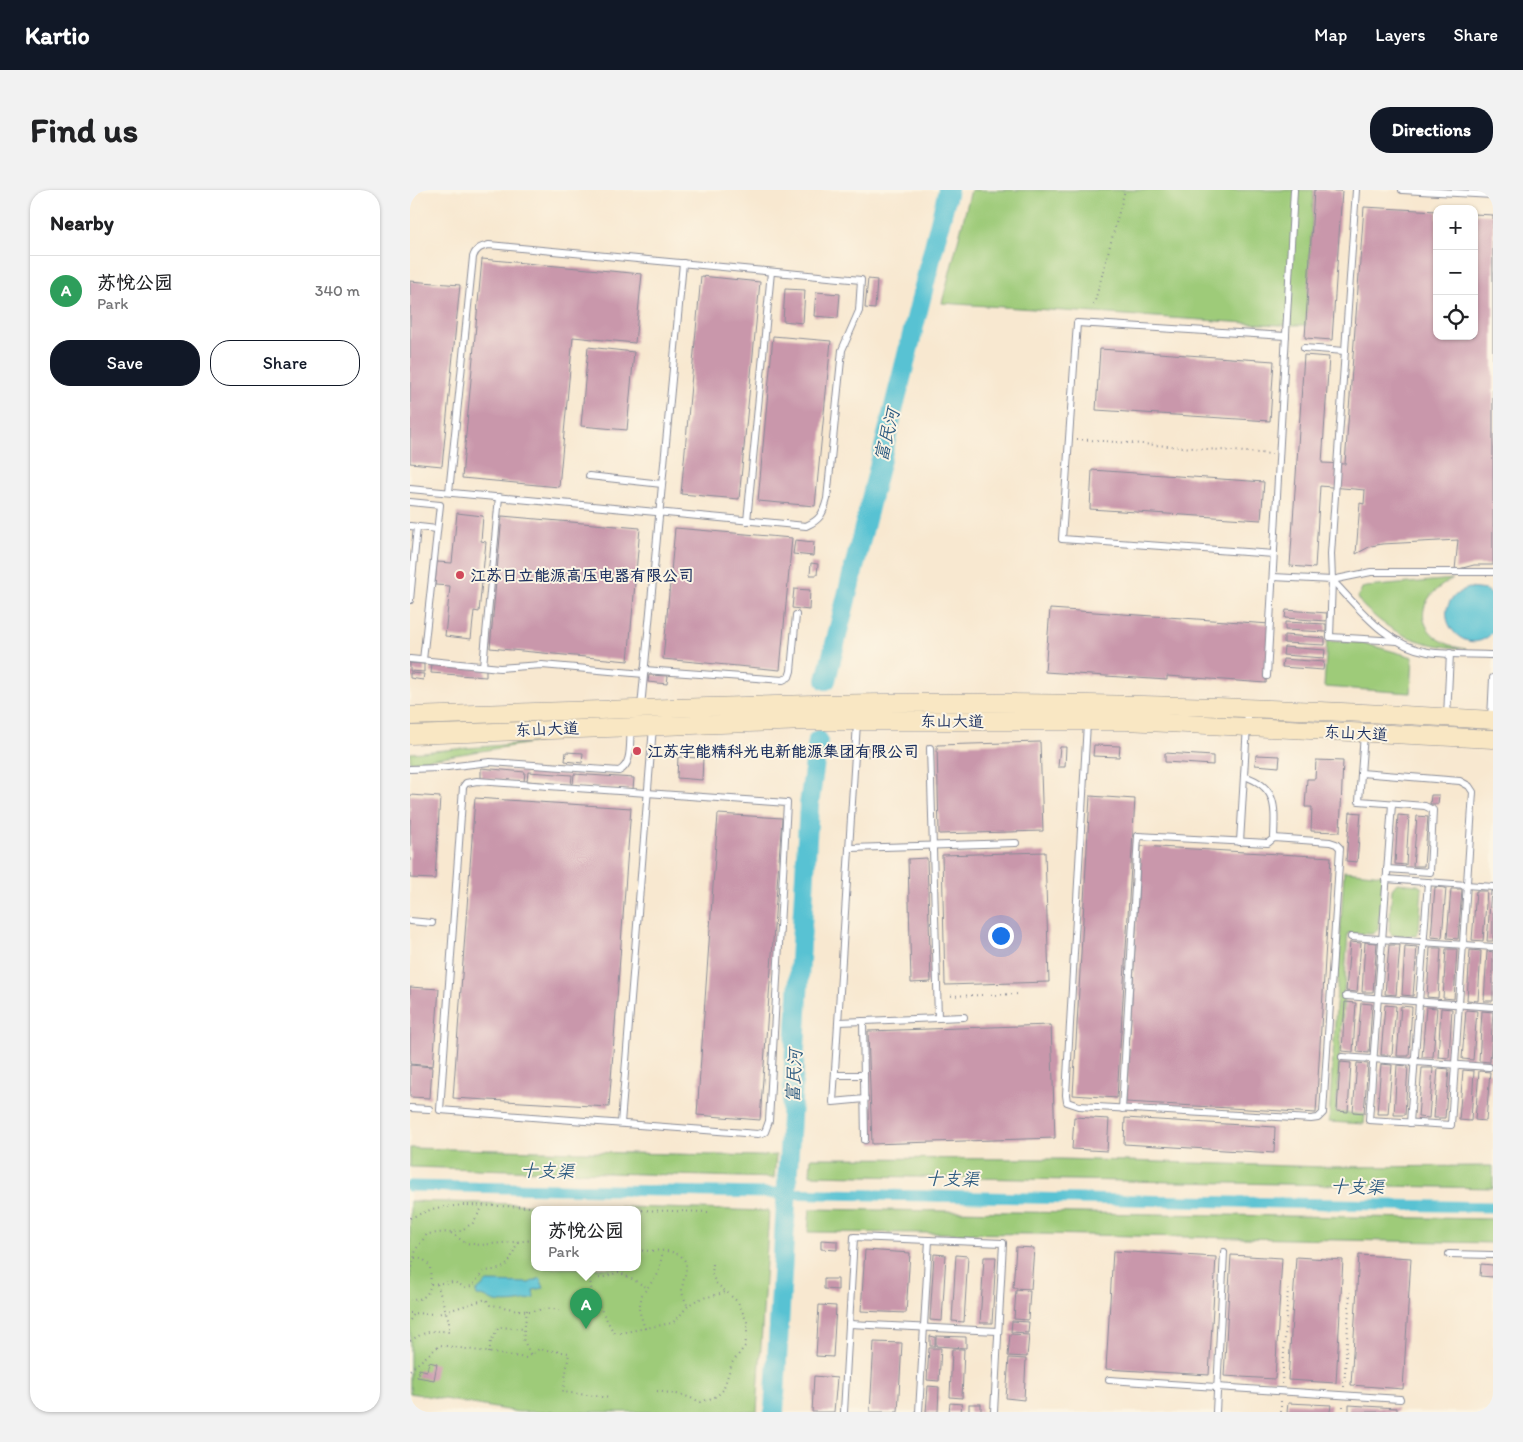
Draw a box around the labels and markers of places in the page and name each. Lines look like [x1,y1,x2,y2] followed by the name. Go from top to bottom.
[470,566,694,585] place label: 江苏日立能源高压电器有限公司
[454,569,466,581] marker: 江苏日立能源高压电器有限公司
[647,742,919,761] place label: 江苏宇能精科光电新能源集团有限公司
[631,745,643,757] marker: 江苏宇能精科光电新能源集团有限公司
[570,1288,602,1329] pin: A

